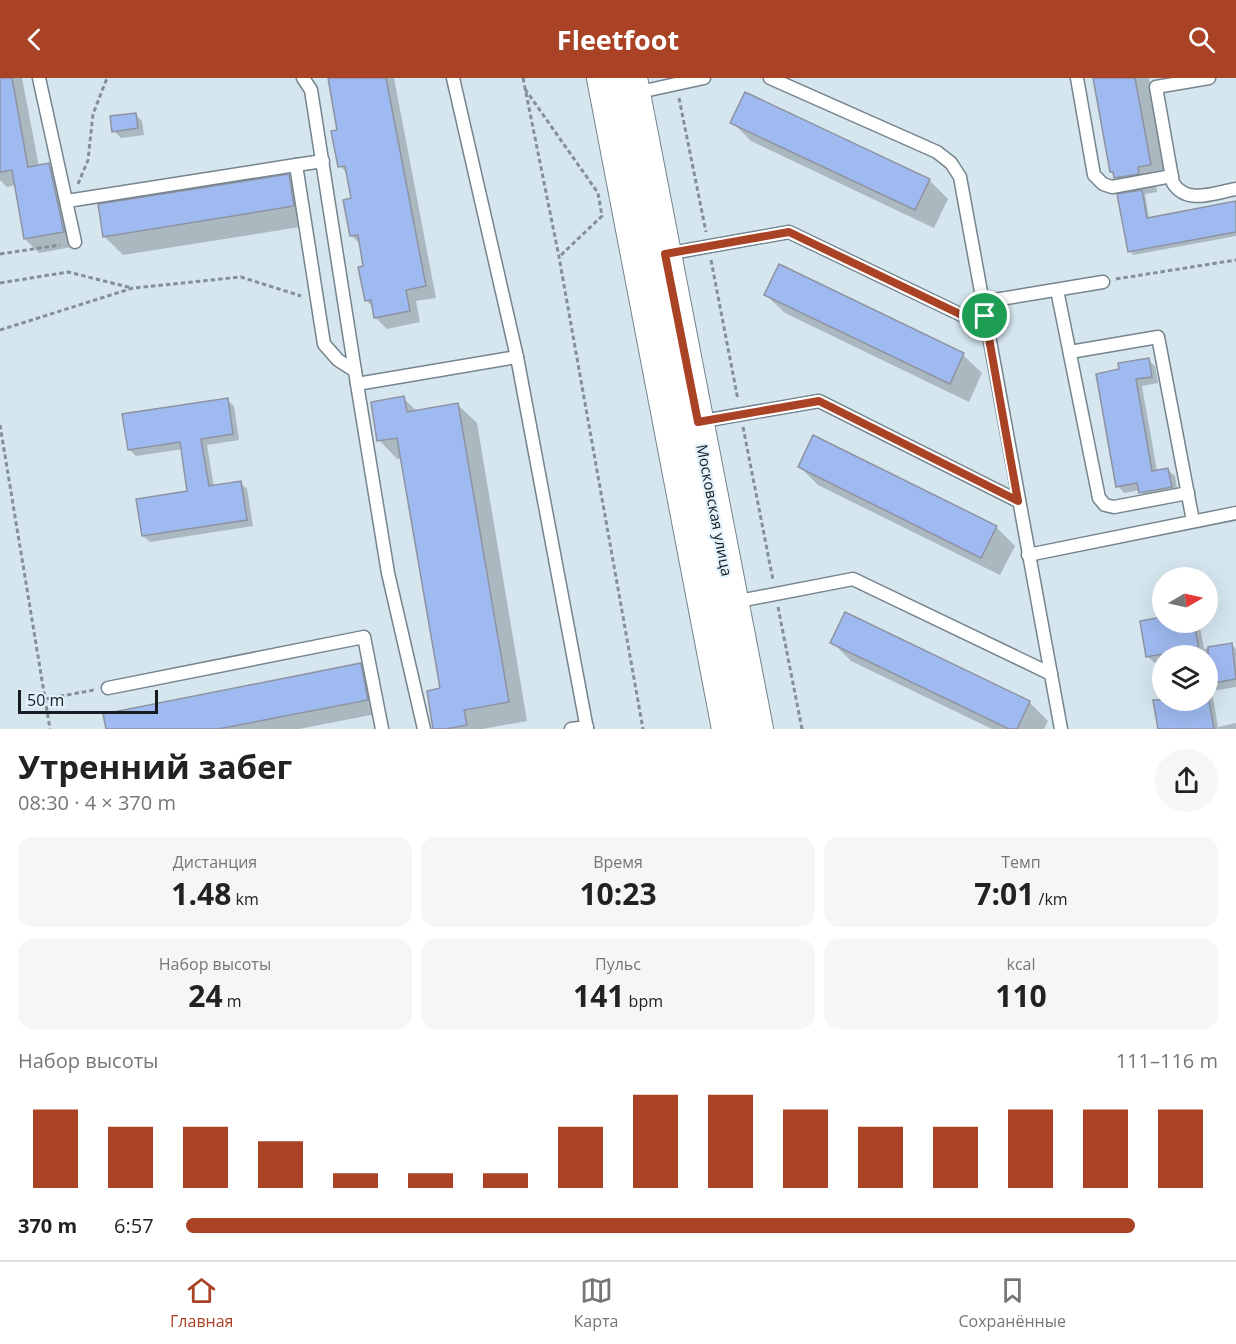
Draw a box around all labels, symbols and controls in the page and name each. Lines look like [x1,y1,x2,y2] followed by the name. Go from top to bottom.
[557,21,679,58] text: Fleetfoot
[18,23,51,56] icon: back
[1185,23,1218,56] icon: search
[959,290,1010,341] pin
[968,299,1001,332] icon: arrive
[692,442,738,578] street label: Московская улица
[1152,567,1218,633] north arrow
[1152,567,1218,711] map controls
[1152,645,1218,711] button: layers
[18,687,158,714] scale bar
[27,689,64,711] text: 50 m
[18,744,292,789] text: Утренний забег
[1155,749,1218,812] button: share
[18,789,176,816] text: 08:30 · 4 × 370 m
[173,851,257,873] text: Дистанция
[593,851,643,873] text: Время
[1001,851,1041,873] text: Темп
[171,873,231,914] text: 1.48
[579,873,657,914] text: 10:23
[974,873,1034,914] text: 7:01
[231,888,259,910] text: km
[1034,888,1068,910] text: /km
[159,953,271,975] text: Набор высоты
[595,953,641,975] text: Пульс
[1007,953,1036,975] text: kcal
[188,975,223,1016] text: 24
[573,975,624,1016] text: 141
[995,975,1047,1016] text: 110
[223,990,242,1012] text: m
[624,990,663,1012] text: bpm
[18,1047,158,1074] text: Набор высоты
[1116,1047,1218,1074] text: 111–116 m
[18,1212,77,1239] text: 370 m
[114,1212,154,1239] text: 6:57
[170,1274,233,1332] tab: Главная
[574,1274,618,1332] tab: Карта
[959,1274,1066,1332] tab: Сохранённые

